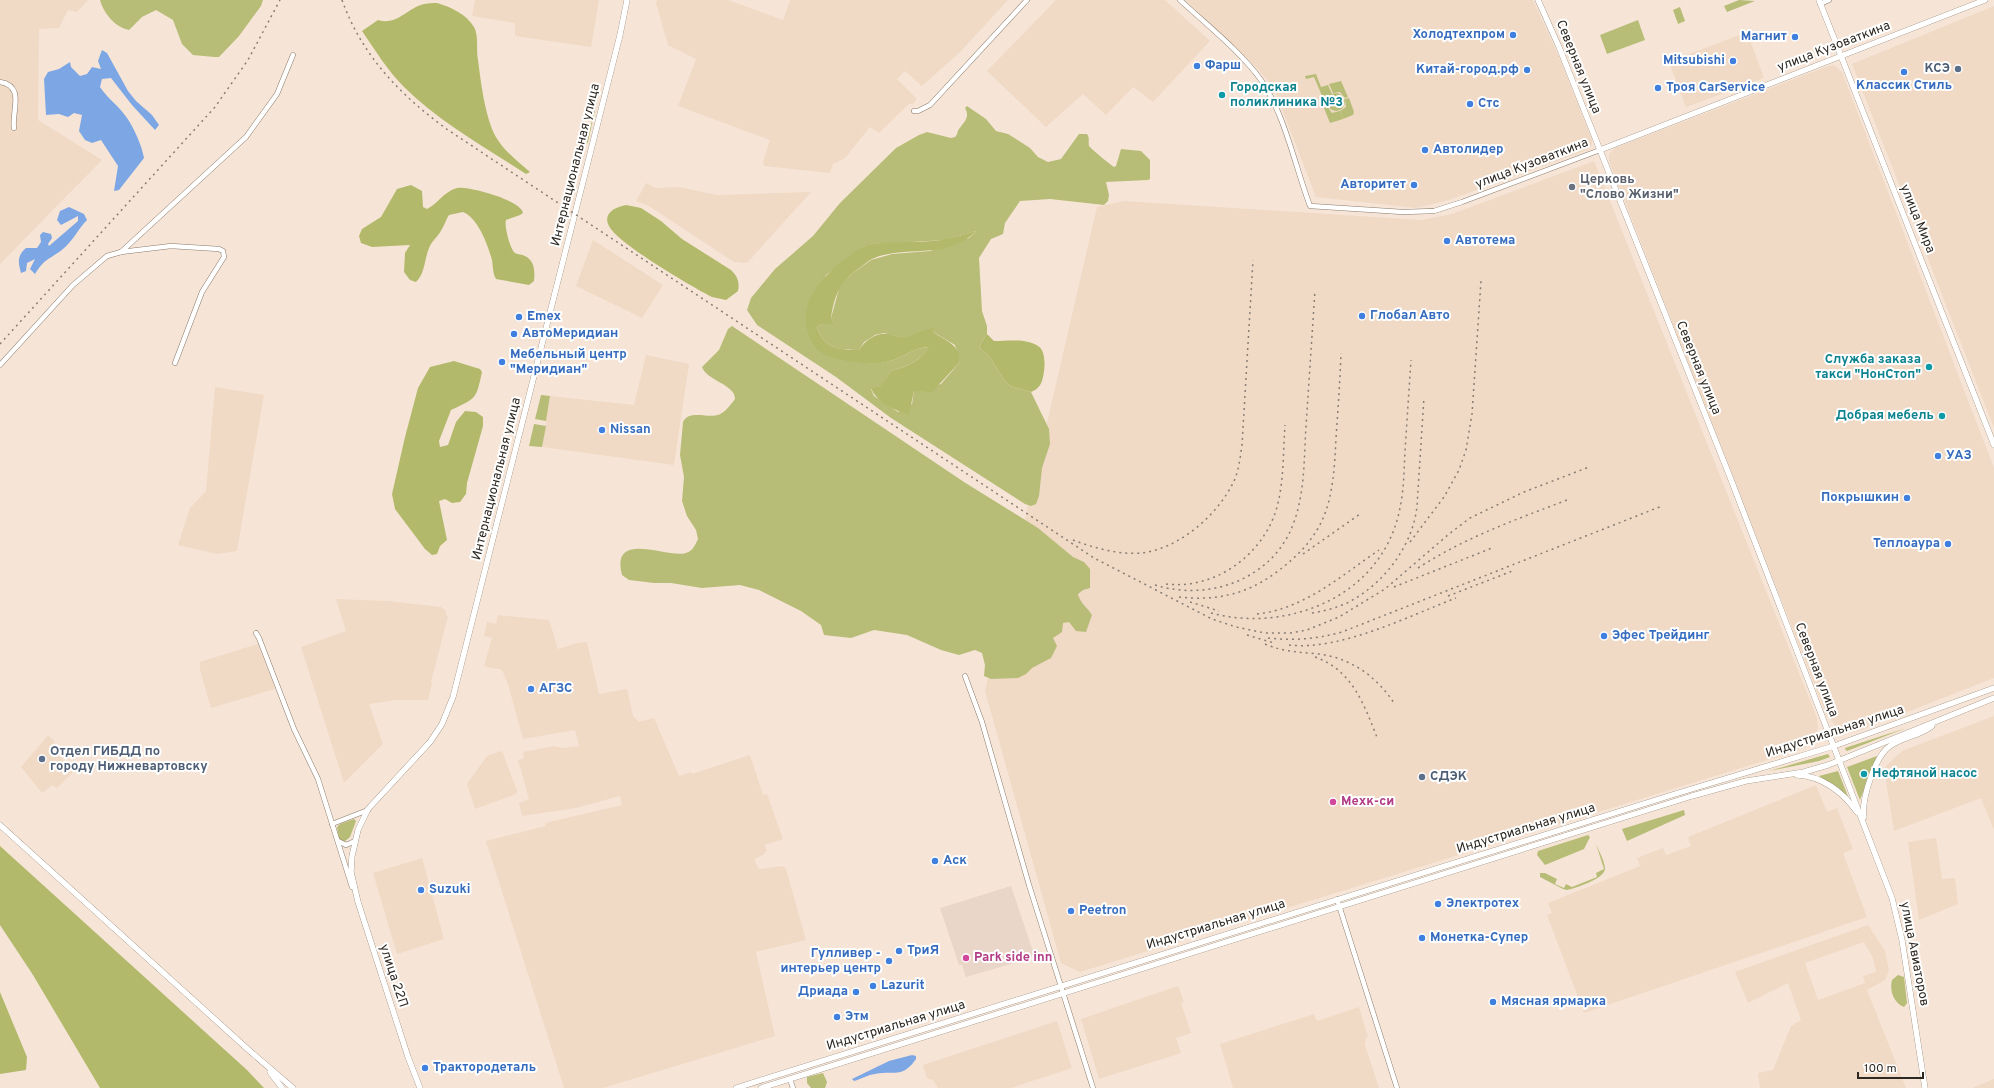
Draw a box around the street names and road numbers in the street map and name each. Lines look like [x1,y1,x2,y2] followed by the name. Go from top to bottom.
[1552,18,1604,116] street label: Северная улица
[1775,18,1893,76] street label: улица Кузоваткина
[548,82,604,248] street label: Интернациональная улица
[1473,135,1591,193] street label: улица Кузоваткина
[1896,182,1938,256] street label: улица Мира
[1672,319,1724,417] street label: Северная улица
[469,396,525,562] street label: Интернациональная улица
[1791,621,1841,719] street label: Северная улица
[1764,702,1906,762] street label: Индустриальная улица
[1455,800,1597,858] street label: Индустриальная улица
[1145,896,1287,954] street label: Индустриальная улица
[1896,900,1932,1008] street label: улица Авиаторов
[375,942,411,1010] street label: улица 22П
[825,997,967,1055] street label: Индустриальная улица

